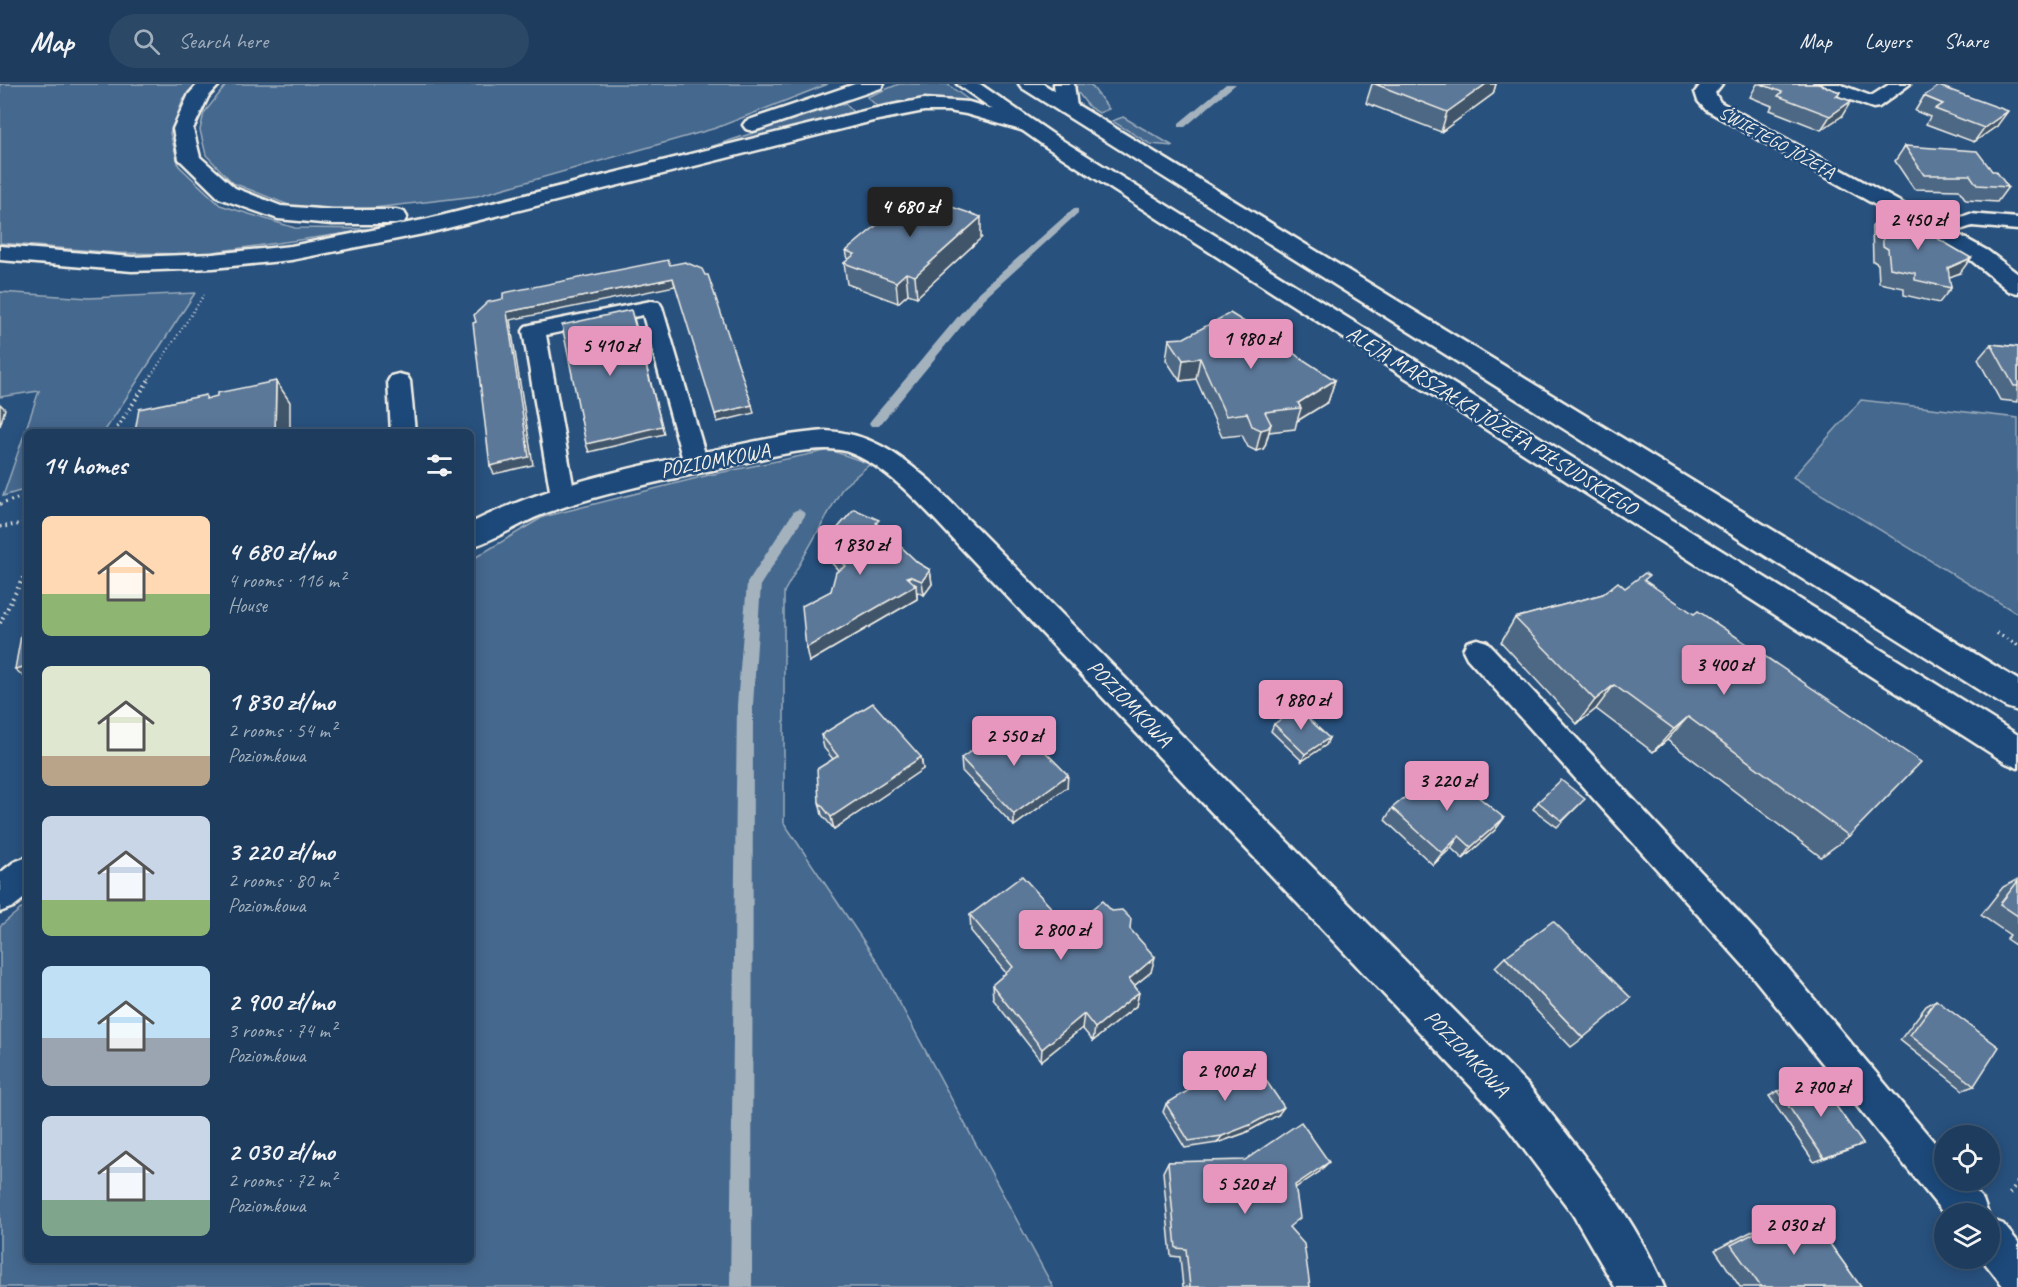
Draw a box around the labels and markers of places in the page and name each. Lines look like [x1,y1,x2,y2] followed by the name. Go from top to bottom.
[848,187,972,238] pin: 4 680 zł
[1856,200,1980,251] pin: 2 450 zł
[1189,319,1313,370] pin: 1 980 zł
[548,326,672,377] pin: 5 410 zł
[798,525,922,576] pin: 1 830 zł
[1662,645,1786,696] pin: 3 400 zł
[1239,680,1363,731] pin: 1 880 zł
[952,716,1076,767] pin: 2 550 zł
[1385,761,1509,812] pin: 3 220 zł
[999,910,1123,961] pin: 2 800 zł
[1163,1051,1287,1102] pin: 2 900 zł
[1759,1067,1883,1118] pin: 2 700 zł
[1183,1164,1307,1215] pin: 5 520 zł
[1732,1205,1856,1256] pin: 2 030 zł

